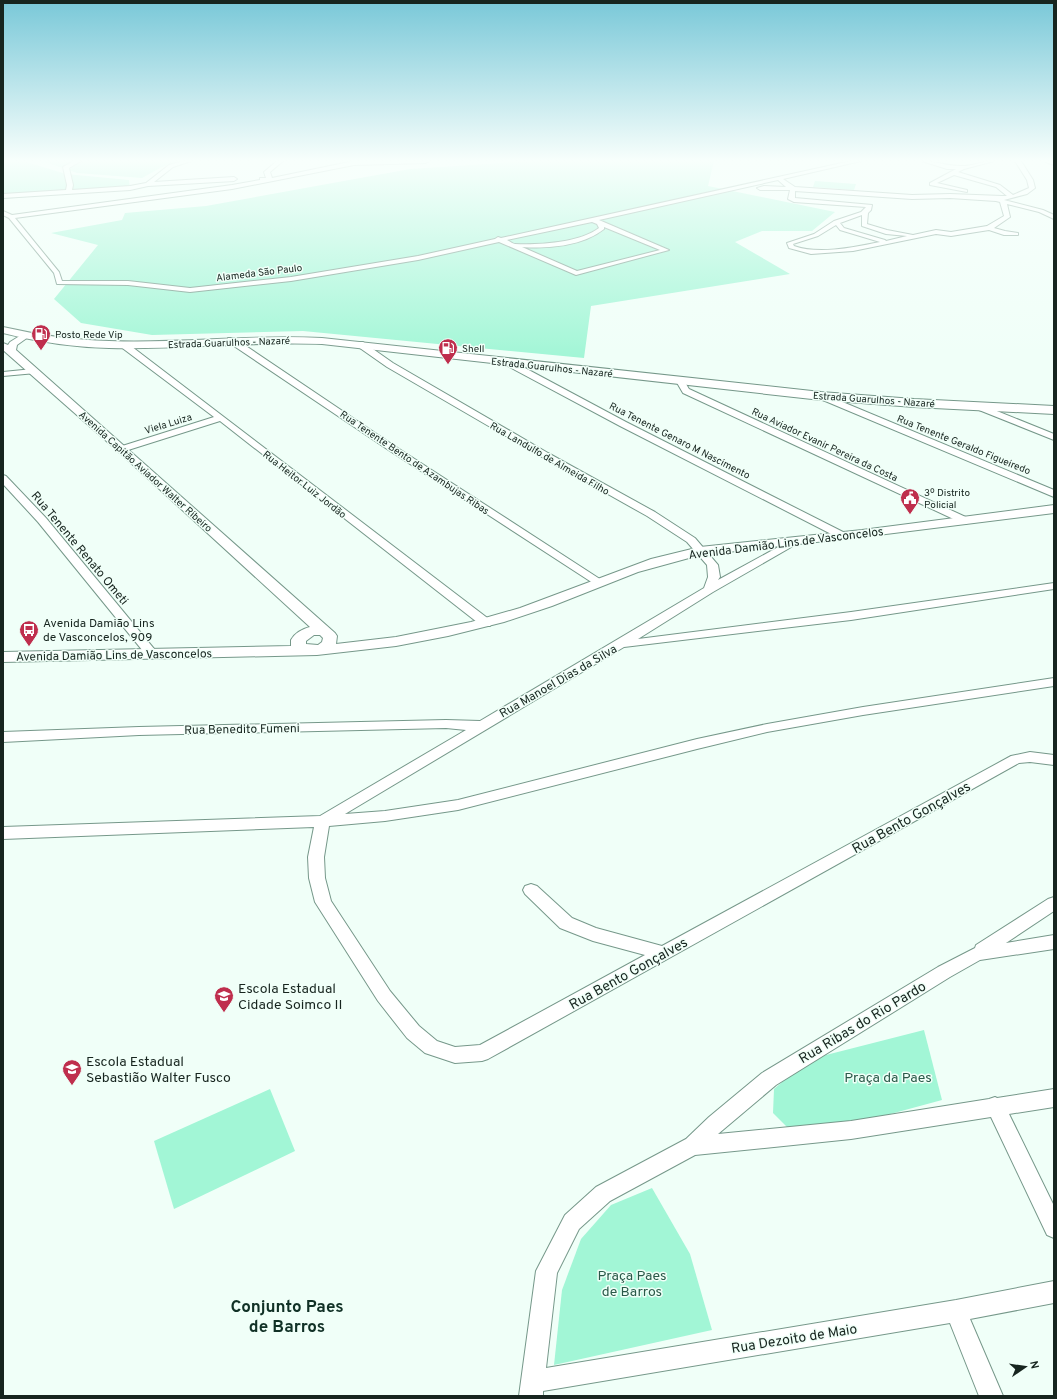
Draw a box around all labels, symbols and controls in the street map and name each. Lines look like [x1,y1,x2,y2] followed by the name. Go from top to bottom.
[215,262,303,285] street label: Alameda São Paulo
[30,323,52,351] fuel station icon: Posto Rede Vip
[55,329,123,342] place label: Posto Rede Vip
[168,335,290,352] street label: Estrada Guarulhos - Nazaré
[437,337,459,365] fuel station icon: Shell
[462,343,484,356] place label: Shell
[490,356,613,381] street label: Estrada Guarulhos - Nazaré
[812,390,935,411] street label: Estrada Guarulhos - Nazaré
[607,400,752,483] street label: Rua Tenente Genaro M Nascimento
[749,406,900,485] street label: Rua Aviador Evanir Pereira da Costa
[337,408,491,518] street label: Rua Tenente Bento de Azambujas Ribas
[76,409,215,536] street label: Avenida Capitão Aviador Walter Ribeiro
[143,411,194,438] street label: Viela Luiza
[895,413,1033,478] street label: Rua Tenente Geraldo Figueiredo
[487,420,612,499] street label: Rua Landulfo de Almeida Filho
[260,449,349,522] street label: Rua Heitor Luiz Jordão
[899,487,921,515] public building icon: 3º Distrito Policial
[924,487,970,512] place label: 3º Distrito Policial
[27,489,131,609] street label: Rua Tenente Renato Ometi
[688,524,884,564] street label: Avenida Damião Lins de Vasconcelos
[43,616,155,646] place label: Avenida Damião Lins de Vasconcelos, 909
[18,619,40,647] bus stop icon: Avenida Damião Lins de Vasconcelos, 909
[497,642,620,722] street label: Rua Manoel Dias da Silva
[16,646,212,666] street label: Avenida Damião Lins de Vasconcelos
[184,721,300,739] street label: Rua Benedito Fumeni
[849,779,974,858] street label: Rua Bento Gonçalves
[566,935,691,1014] street label: Rua Bento Gonçalves
[796,978,930,1068] street label: Rua Ribas do Rio Pardo
[238,981,342,1014] place label: Escola Estadual Cidade Soimco II
[213,985,235,1013] school or university icon: Escola Estadual Cidade Soimco II
[86,1054,231,1087] place label: Escola Estadual Sebastião Walter Fusco
[61,1058,83,1086] school or university icon: Escola Estadual Sebastião Walter Fusco
[844,1070,932,1087] park label: Praça da Paes
[597,1268,667,1301] park label: Praça Paes de Barros
[230,1297,344,1339] district label: Conjunto Paes de Barros
[730,1321,859,1358] street label: Rua Dezoito de Maio
[1005,1347,1045,1387] north arrow
[1026,1360,1041,1370] text: N

